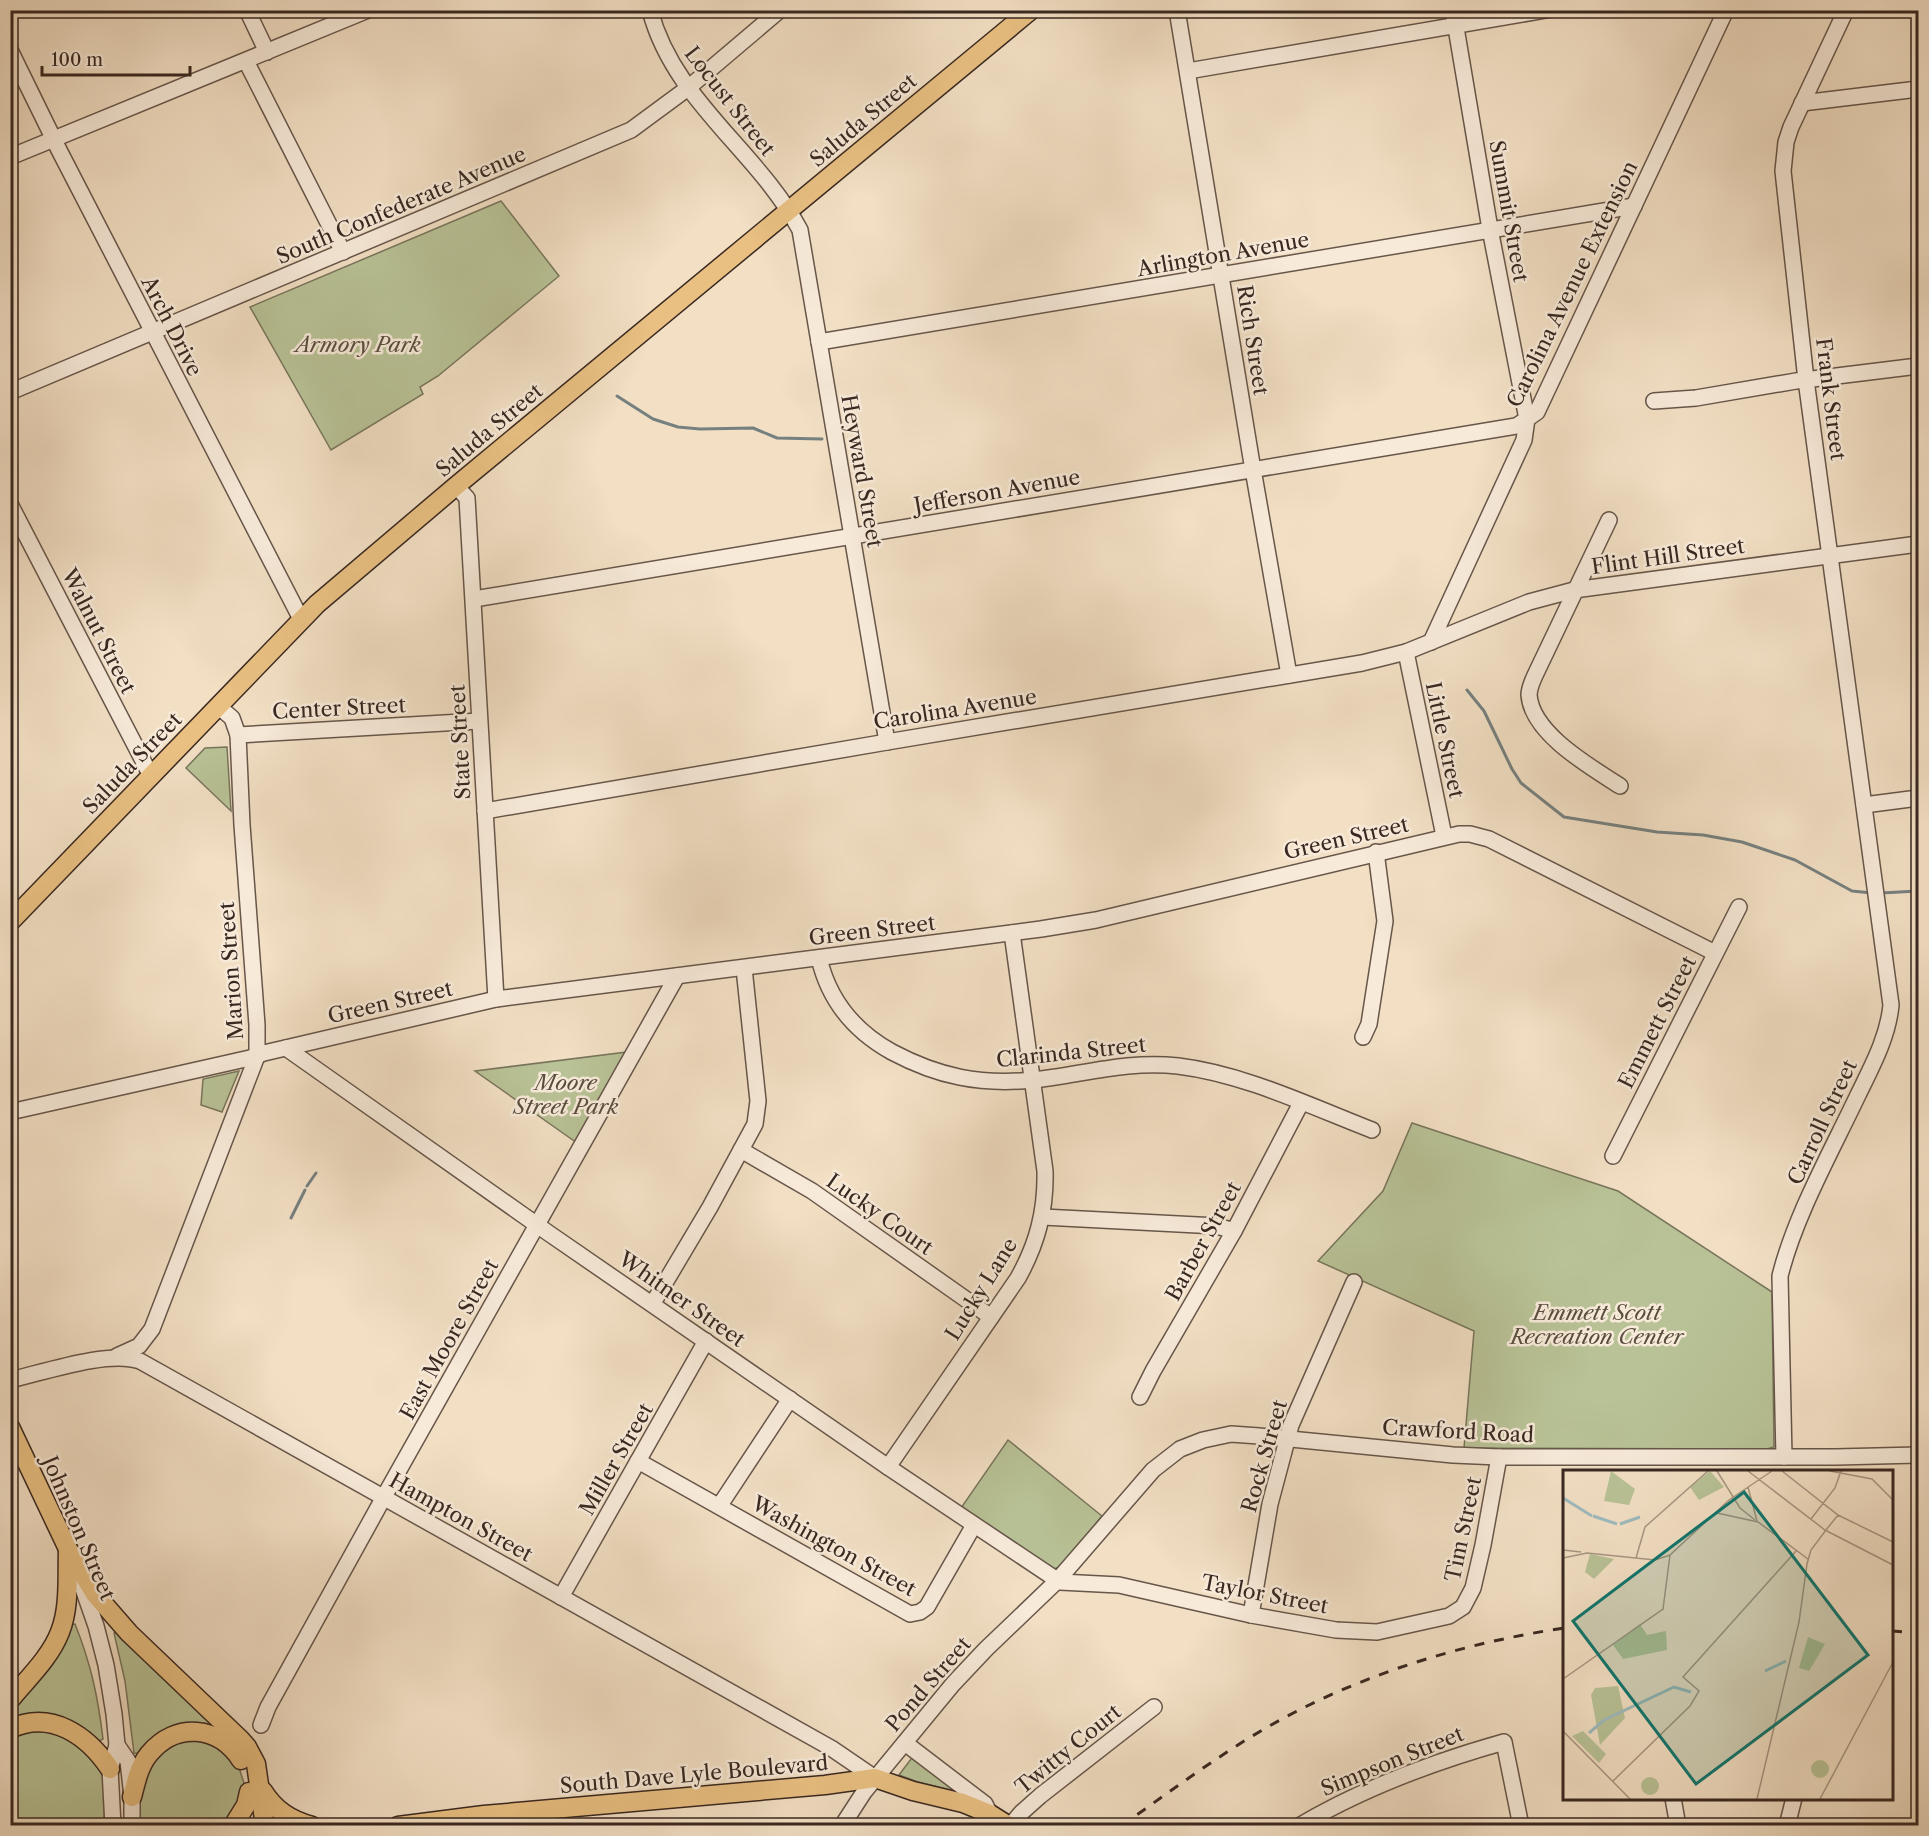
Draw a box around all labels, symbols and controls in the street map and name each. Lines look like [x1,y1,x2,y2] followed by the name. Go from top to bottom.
[42,39,190,77] scale bar
[679,41,781,161] street label: Locust Street
[51,49,103,71] text: 100 m
[805,68,922,172] street label: Saluda Street
[1484,138,1534,284] street label: Summit Street
[272,141,530,269] street label: South Confederate Avenue
[1501,157,1643,411] street label: Carolina Avenue Extension
[1134,227,1311,282] street label: Arlington Avenue
[136,271,208,380] street label: Arch Drive
[1232,283,1274,397] street label: Rich Street
[292,332,421,357] park label: Armory Park
[1811,336,1851,462] street label: Frank Street
[431,378,548,482] street label: Saluda Street
[836,393,888,550] street label: Heyward Street
[909,464,1082,518] street label: Jefferson Avenue
[1590,533,1747,579] street label: Flint Hill Street
[56,563,142,698] street label: Walnut Street
[1420,680,1470,801] street label: Little Street
[444,683,476,800] street label: State Street
[872,684,1038,734] street label: Carolina Avenue
[272,692,407,724] street label: Center Street
[77,707,187,819] street label: Saluda Street
[1281,811,1411,864] street label: Green Street
[214,900,248,1041] street label: Marion Street
[807,910,937,950] street label: Green Street
[1613,951,1701,1092] street label: Emmett Street
[325,975,455,1028] street label: Green Street
[995,1032,1148,1072] street label: Clarinda Street
[1782,1055,1862,1189] street label: Carroll Street
[511,1070,619,1119] park label: Moore Street Park
[822,1168,939,1260] street label: Lucky Court
[1160,1176,1246,1305] street label: Barber Street
[940,1233,1022,1345] street label: Lucky Lane
[613,1245,751,1352] street label: Whitner Street
[395,1254,504,1424] street label: East Moore Street
[1508,1300,1685,1349] park label: Emmett Scott Recreation Center
[1236,1396,1292,1515] street label: Rock Street
[574,1398,658,1520] street label: Miller Street
[1382,1415,1535,1447] street label: Crawford Road
[36,1450,121,1604] street label: Johnston Street
[385,1467,538,1567] street label: Hampton Street
[1563,1470,1893,1800] inset map
[1440,1474,1486,1584] street label: Tim Street
[747,1490,921,1602] street label: Washington Street
[1200,1569,1331,1619] street label: Taylor Street
[880,1631,976,1736] street label: Pond Street
[1010,1699,1126,1799] street label: Twitty Court
[1317,1721,1468,1801] street label: Simpson Street
[559,1750,829,1798] street label: South Dave Lyle Boulevard

